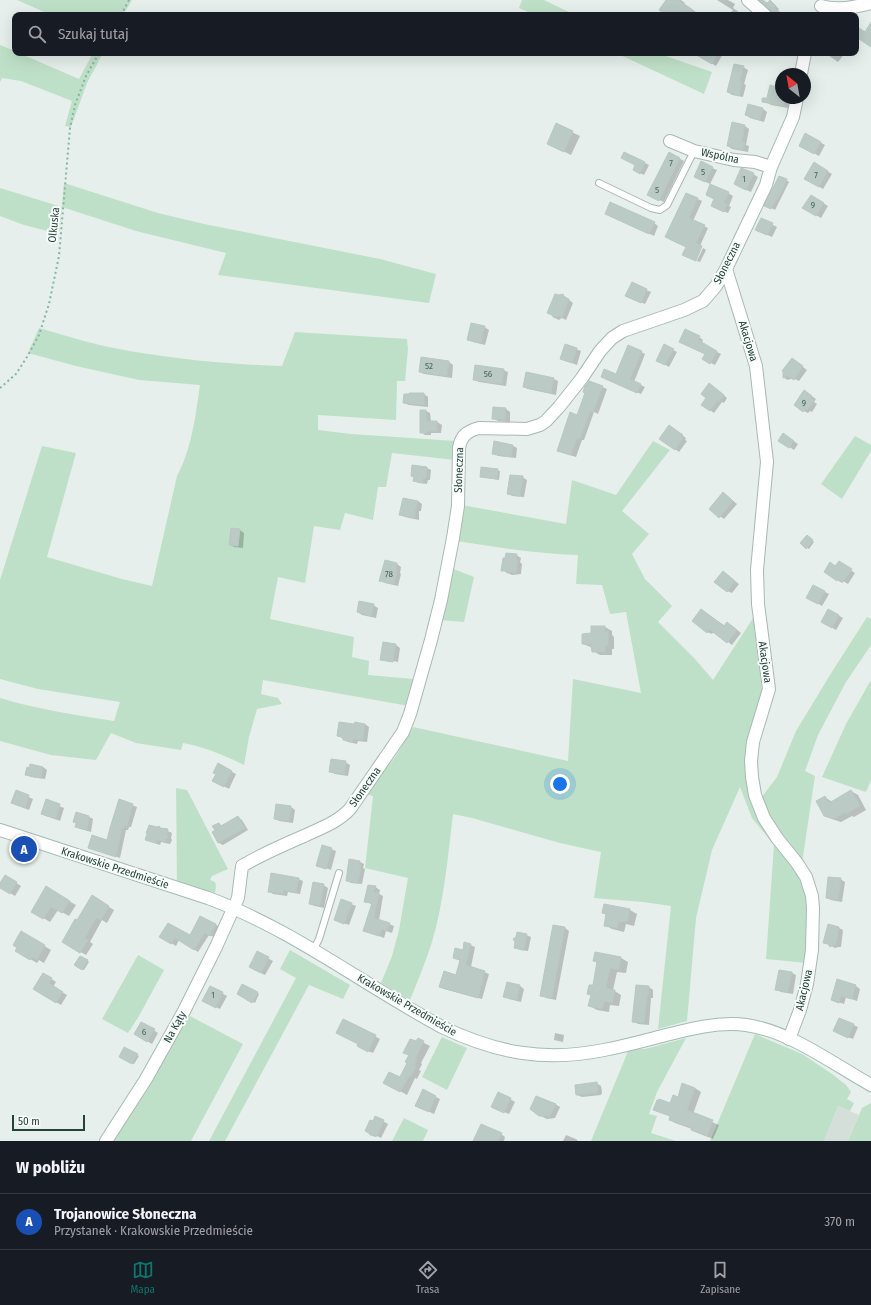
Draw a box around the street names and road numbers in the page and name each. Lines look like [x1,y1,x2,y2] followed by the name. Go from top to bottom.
[700,146,740,166] street label: Wspólna
[46,207,62,243] street label: Olkuska
[711,240,743,286] street label: Słoneczna
[736,319,760,363] street label: Akacjowa
[452,447,466,493] street label: Słoneczna
[756,640,774,684] street label: Akacjowa
[347,765,383,809] street label: Słoneczna
[60,844,170,892] street label: Krakowskie Przedmieście
[793,968,815,1012] street label: Akacjowa
[355,971,459,1039] street label: Krakowskie Przedmieście
[161,1009,189,1045] street label: Na Kąty

